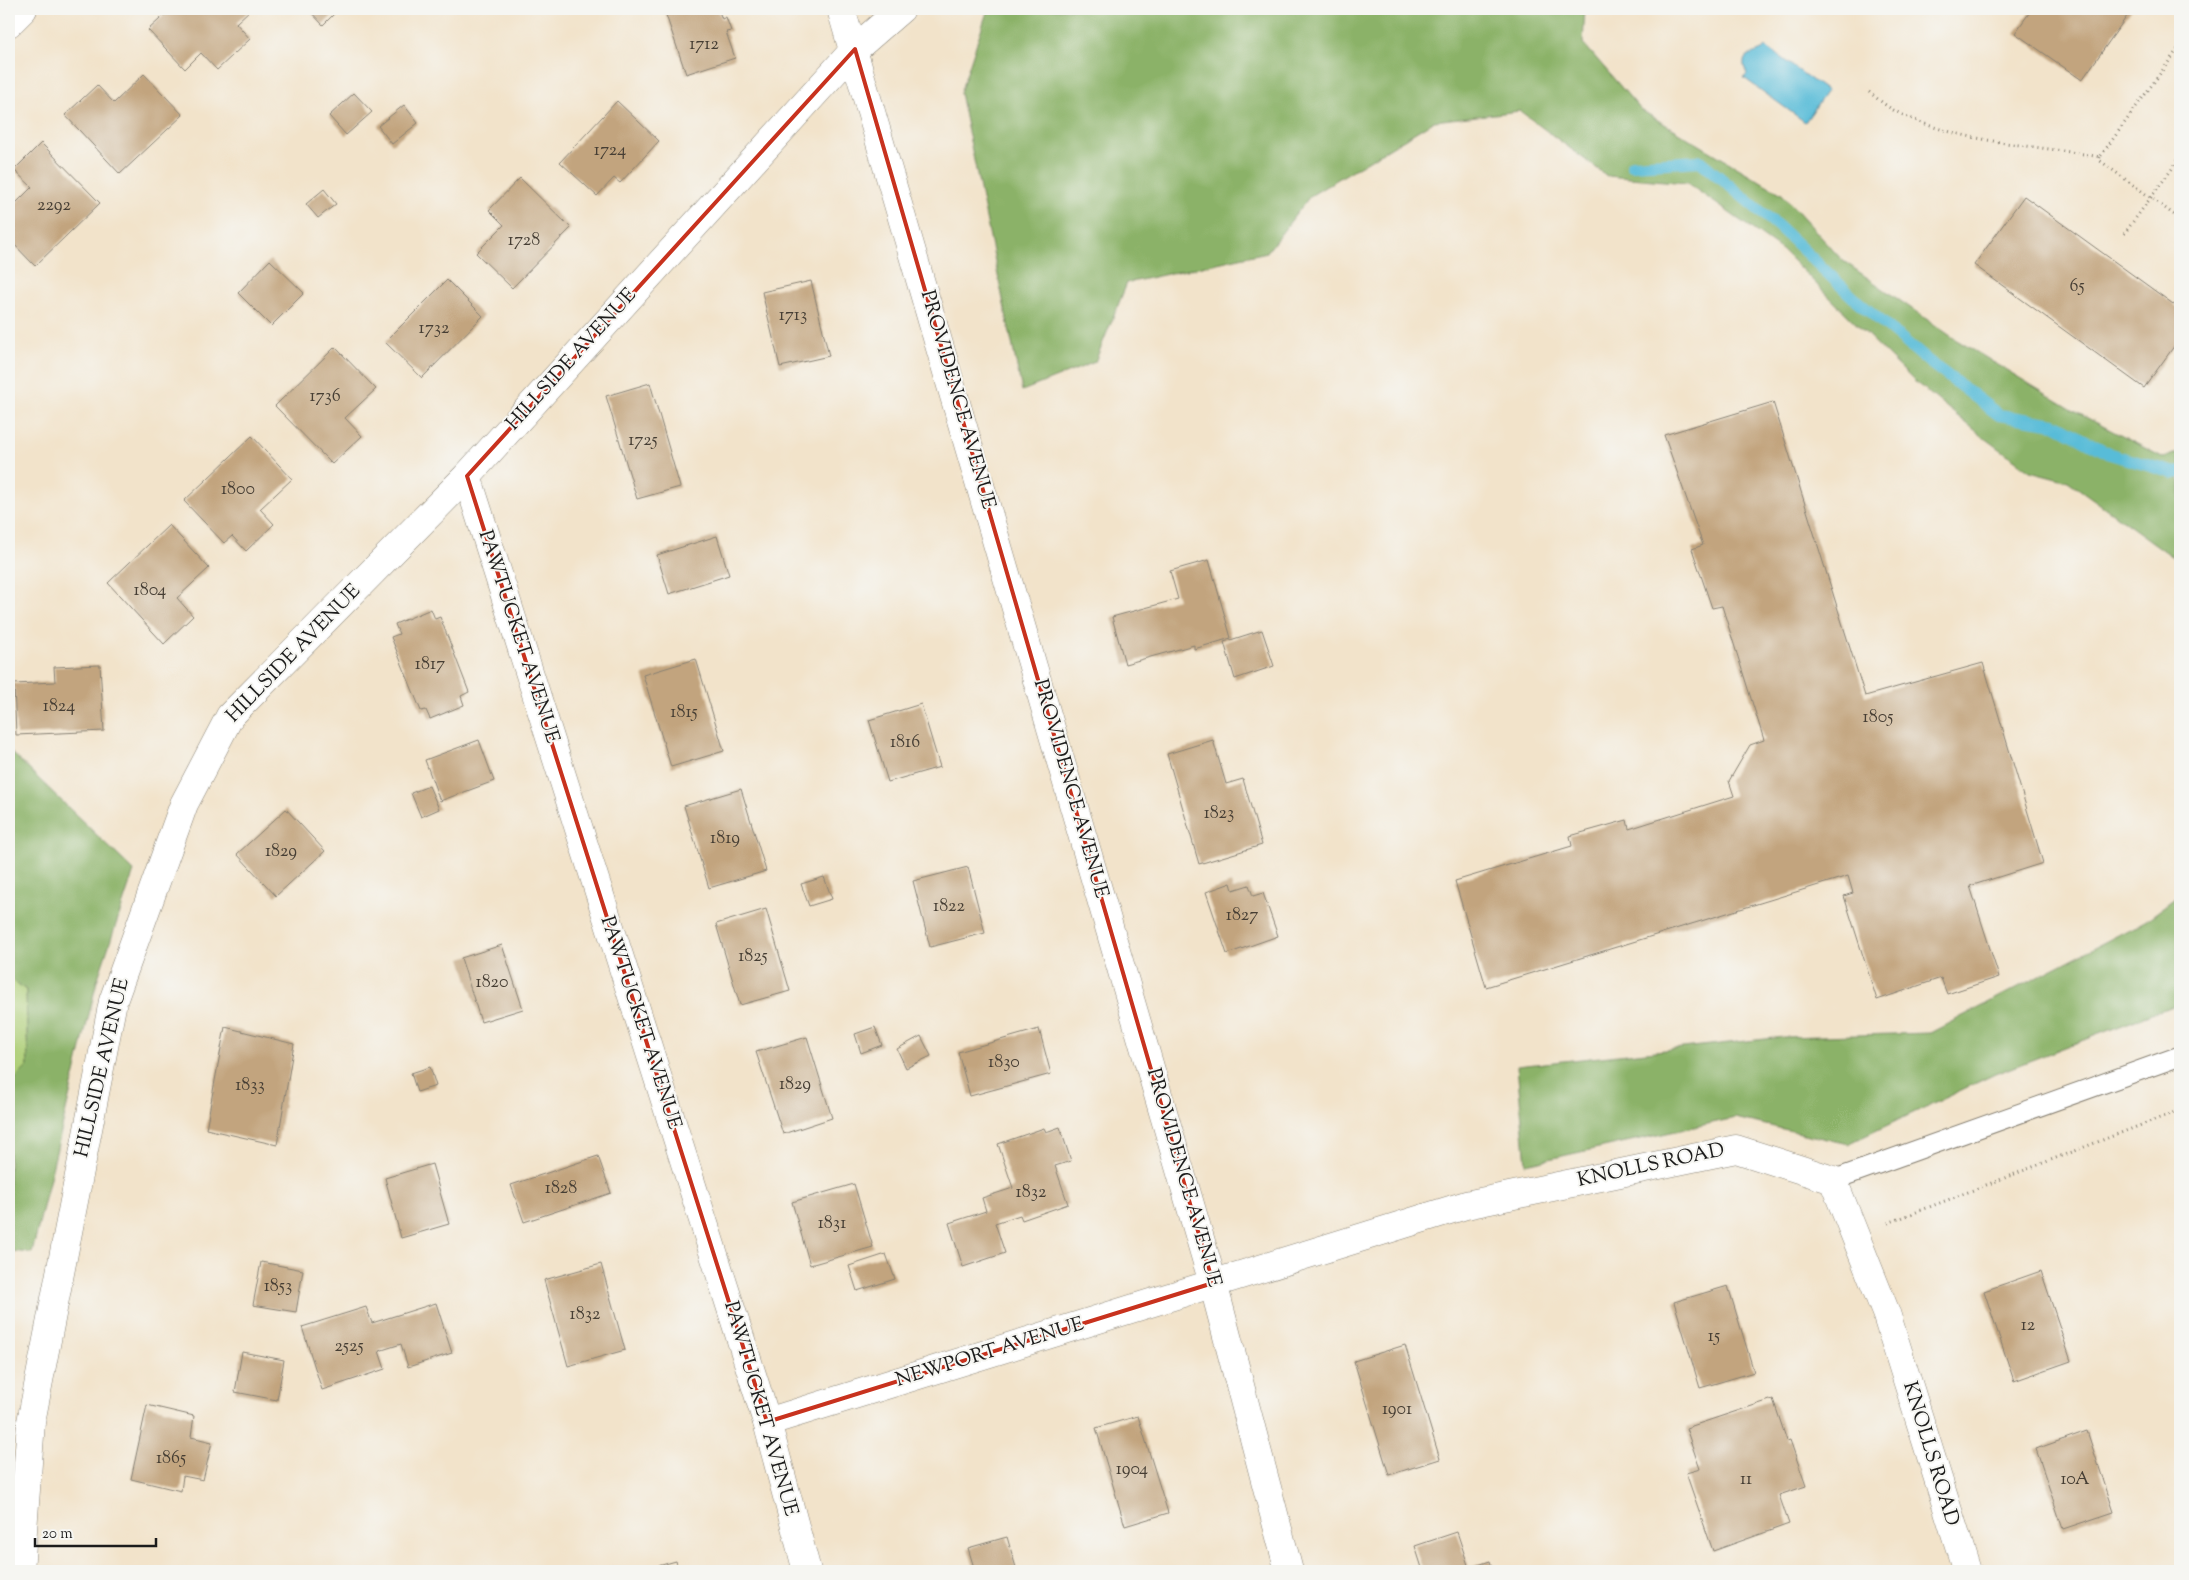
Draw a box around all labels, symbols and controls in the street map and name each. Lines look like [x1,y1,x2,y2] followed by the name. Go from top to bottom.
[689,32,719,58] house number: 1712
[594,138,626,164] house number: 1724
[37,193,72,219] house number: 2292
[508,228,540,254] house number: 1728
[2069,274,2085,300] house number: 65
[500,282,644,438] street label: HILLSIDE AVENUE
[912,287,1002,513] street label: PROVIDENCE AVENUE
[779,303,807,329] house number: 1713
[419,316,450,342] house number: 1732
[309,384,341,410] house number: 1736
[628,428,658,454] house number: 1725
[221,477,255,503] house number: 1800
[470,527,566,747] street label: PAWTUCKET AVENUE
[134,578,166,604] house number: 1804
[220,578,368,730] street label: HILLSIDE AVENUE
[415,652,445,678] house number: 1817
[1025,676,1115,902] street label: PROVIDENCE AVENUE
[43,694,75,720] house number: 1824
[670,700,698,726] house number: 1815
[1863,705,1893,731] house number: 1805
[890,730,920,756] house number: 1816
[1204,801,1234,827] house number: 1823
[710,826,740,852] house number: 1819
[265,839,297,865] house number: 1829
[933,894,965,920] house number: 1822
[1226,903,1258,929] house number: 1827
[592,913,688,1133] street label: PAWTUCKET AVENUE
[738,944,768,970] house number: 1825
[476,970,508,996] house number: 1820
[68,976,138,1160] street label: HILLSIDE AVENUE
[988,1050,1020,1076] house number: 1830
[1138,1065,1228,1291] street label: PROVIDENCE AVENUE
[779,1072,811,1098] house number: 1829
[235,1073,265,1099] house number: 1833
[1575,1136,1727,1196] street label: KNOLLS ROAD
[545,1176,577,1202] house number: 1828
[1016,1180,1047,1206] house number: 1832
[818,1211,846,1237] house number: 1831
[264,1274,292,1300] house number: 1853
[715,1298,805,1520] street label: PAWTUCKET AVENUE
[570,1302,601,1328] house number: 1832
[892,1311,1088,1395] street label: NEWPORT AVENUE
[2021,1313,2036,1339] house number: 12
[1708,1324,1720,1350] house number: 15
[334,1334,364,1360] house number: 2525
[1894,1378,1966,1530] street label: KNOLLS ROAD
[1382,1397,1412,1423] house number: 1901
[156,1446,186,1472] house number: 1865
[1116,1457,1148,1483] house number: 1904
[1740,1467,1752,1493] house number: 11
[2060,1467,2090,1493] house number: 10A
[35,1515,156,1547] scale bar
[42,1524,73,1545] text: 20 m

